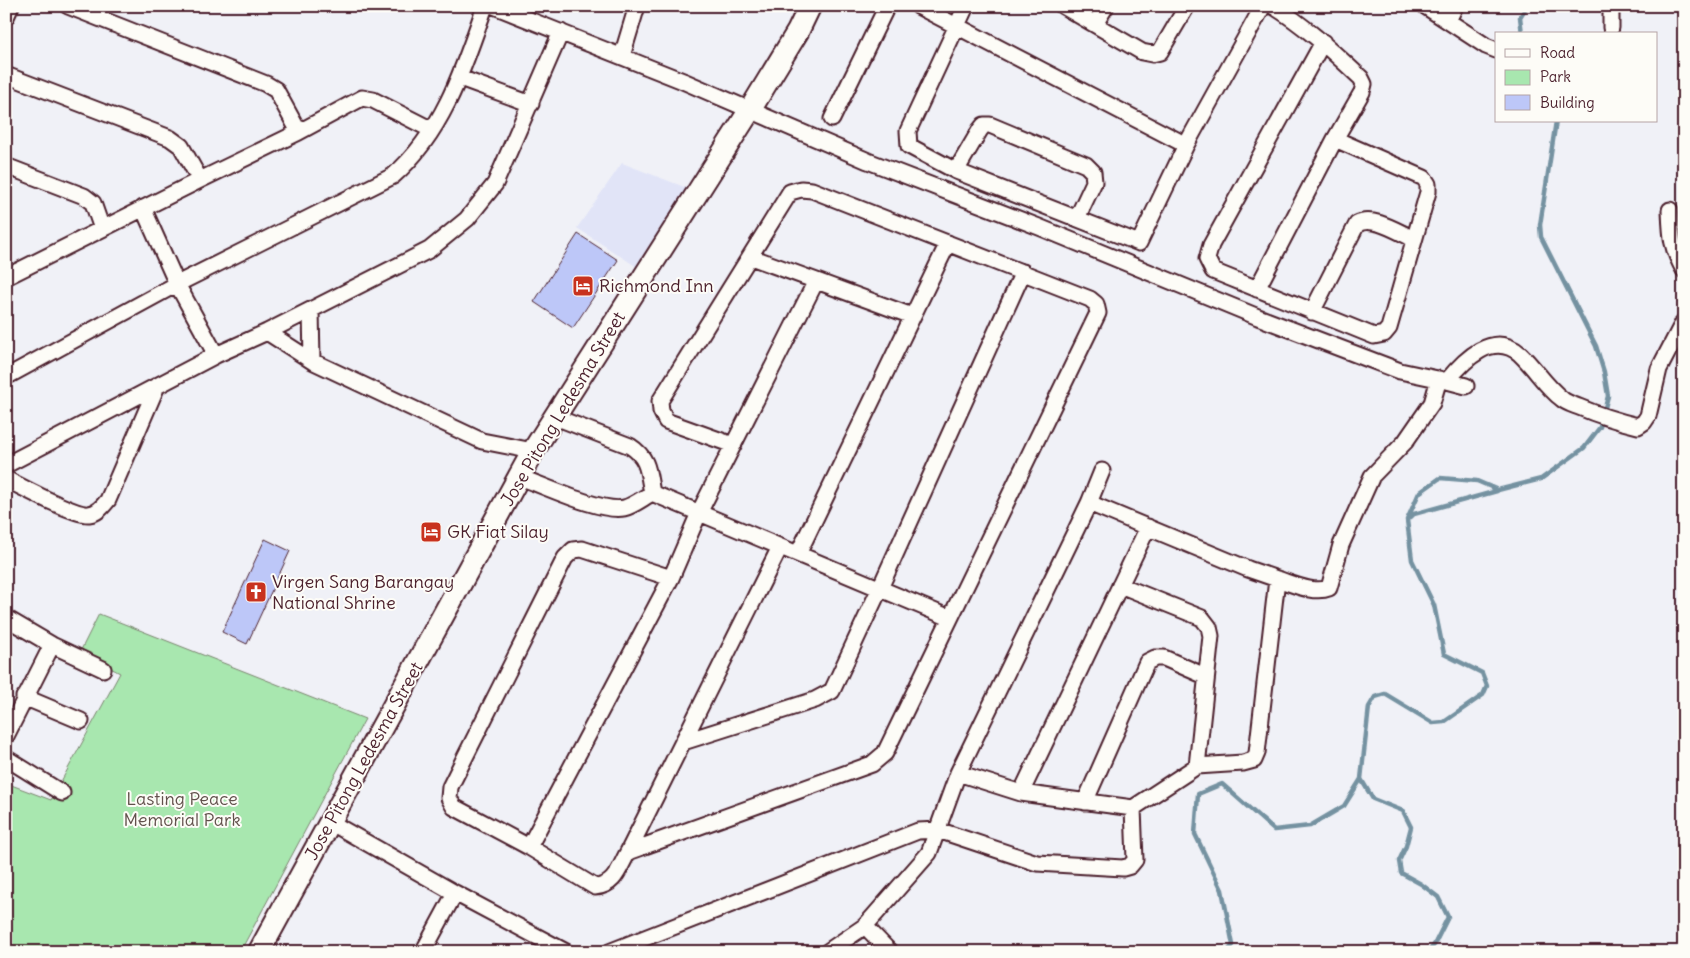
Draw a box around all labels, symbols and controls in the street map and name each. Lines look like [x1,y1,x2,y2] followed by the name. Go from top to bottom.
[1495,32,1658,122] legend
[1540,43,1575,62] text: Road
[1540,67,1571,86] text: Park
[1540,93,1595,112] text: Building
[571,274,595,298] hotel icon: Richmond Inn
[599,274,714,297] place label: Richmond Inn
[495,307,630,510] street label: Jose Pitong Ledesma Street
[419,520,443,544] hotel icon: GK Fiat Silay
[447,520,549,543] place label: GK Fiat Silay
[272,570,454,614] place label: Virgen Sang Barangay National Shrine
[244,580,268,604] church icon: Virgen Sang Barangay National Shrine
[299,658,428,864] street label: Jose Pitong Ledesma Street
[123,787,241,831] park label: Lasting Peace Memorial Park

